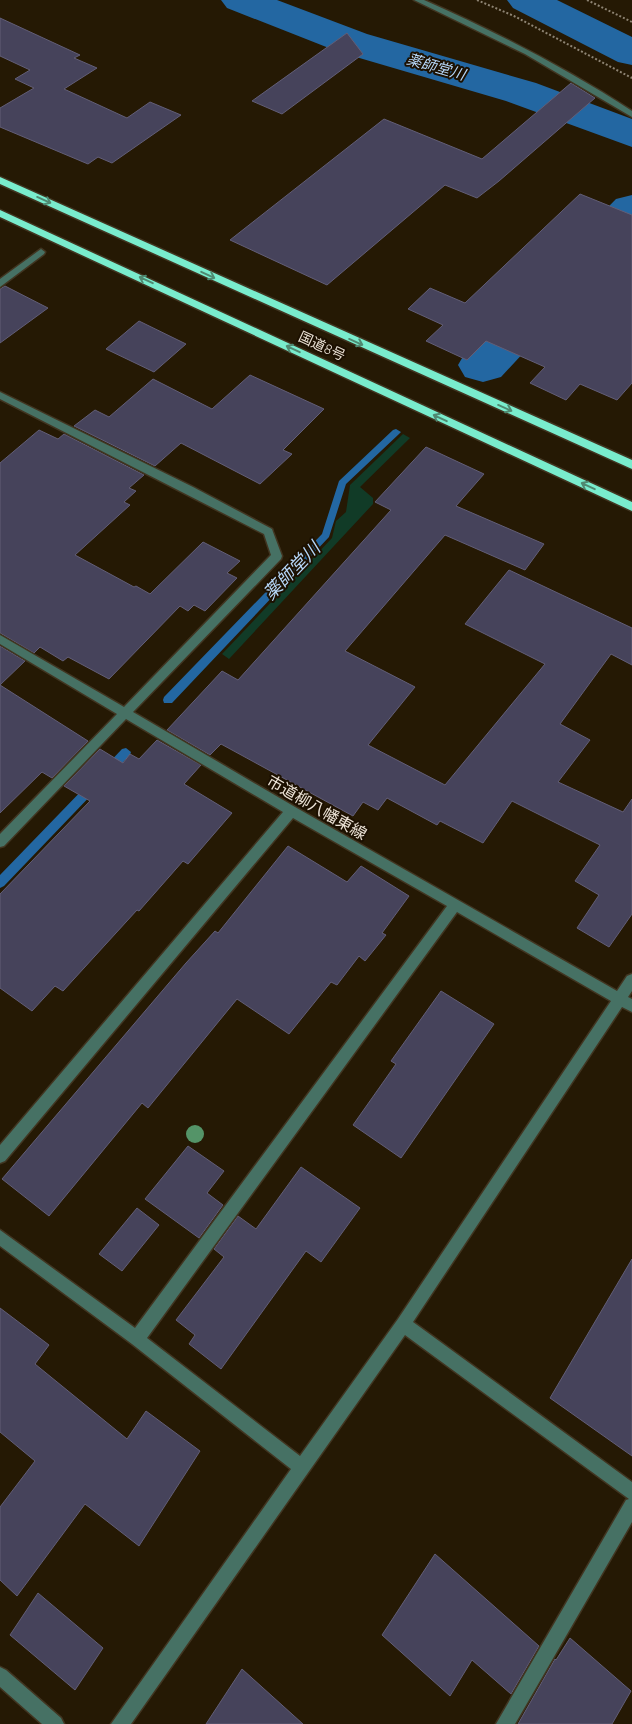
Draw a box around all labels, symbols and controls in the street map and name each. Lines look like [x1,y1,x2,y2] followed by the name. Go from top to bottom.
[405,49,470,84] water label: 薬師堂川
[36,196,51,205] one-way arrow
[200,271,215,280] one-way arrow
[139,275,154,285] one-way arrow
[296,327,348,365] street label: 国道8号
[348,337,363,347] one-way arrow
[286,344,301,353] one-way arrow
[497,404,512,413] one-way arrow
[433,413,448,423] one-way arrow
[581,481,596,491] one-way arrow
[258,535,326,605] water label: 薬師堂川
[263,770,371,844] street label: 市道柳八幡東線

